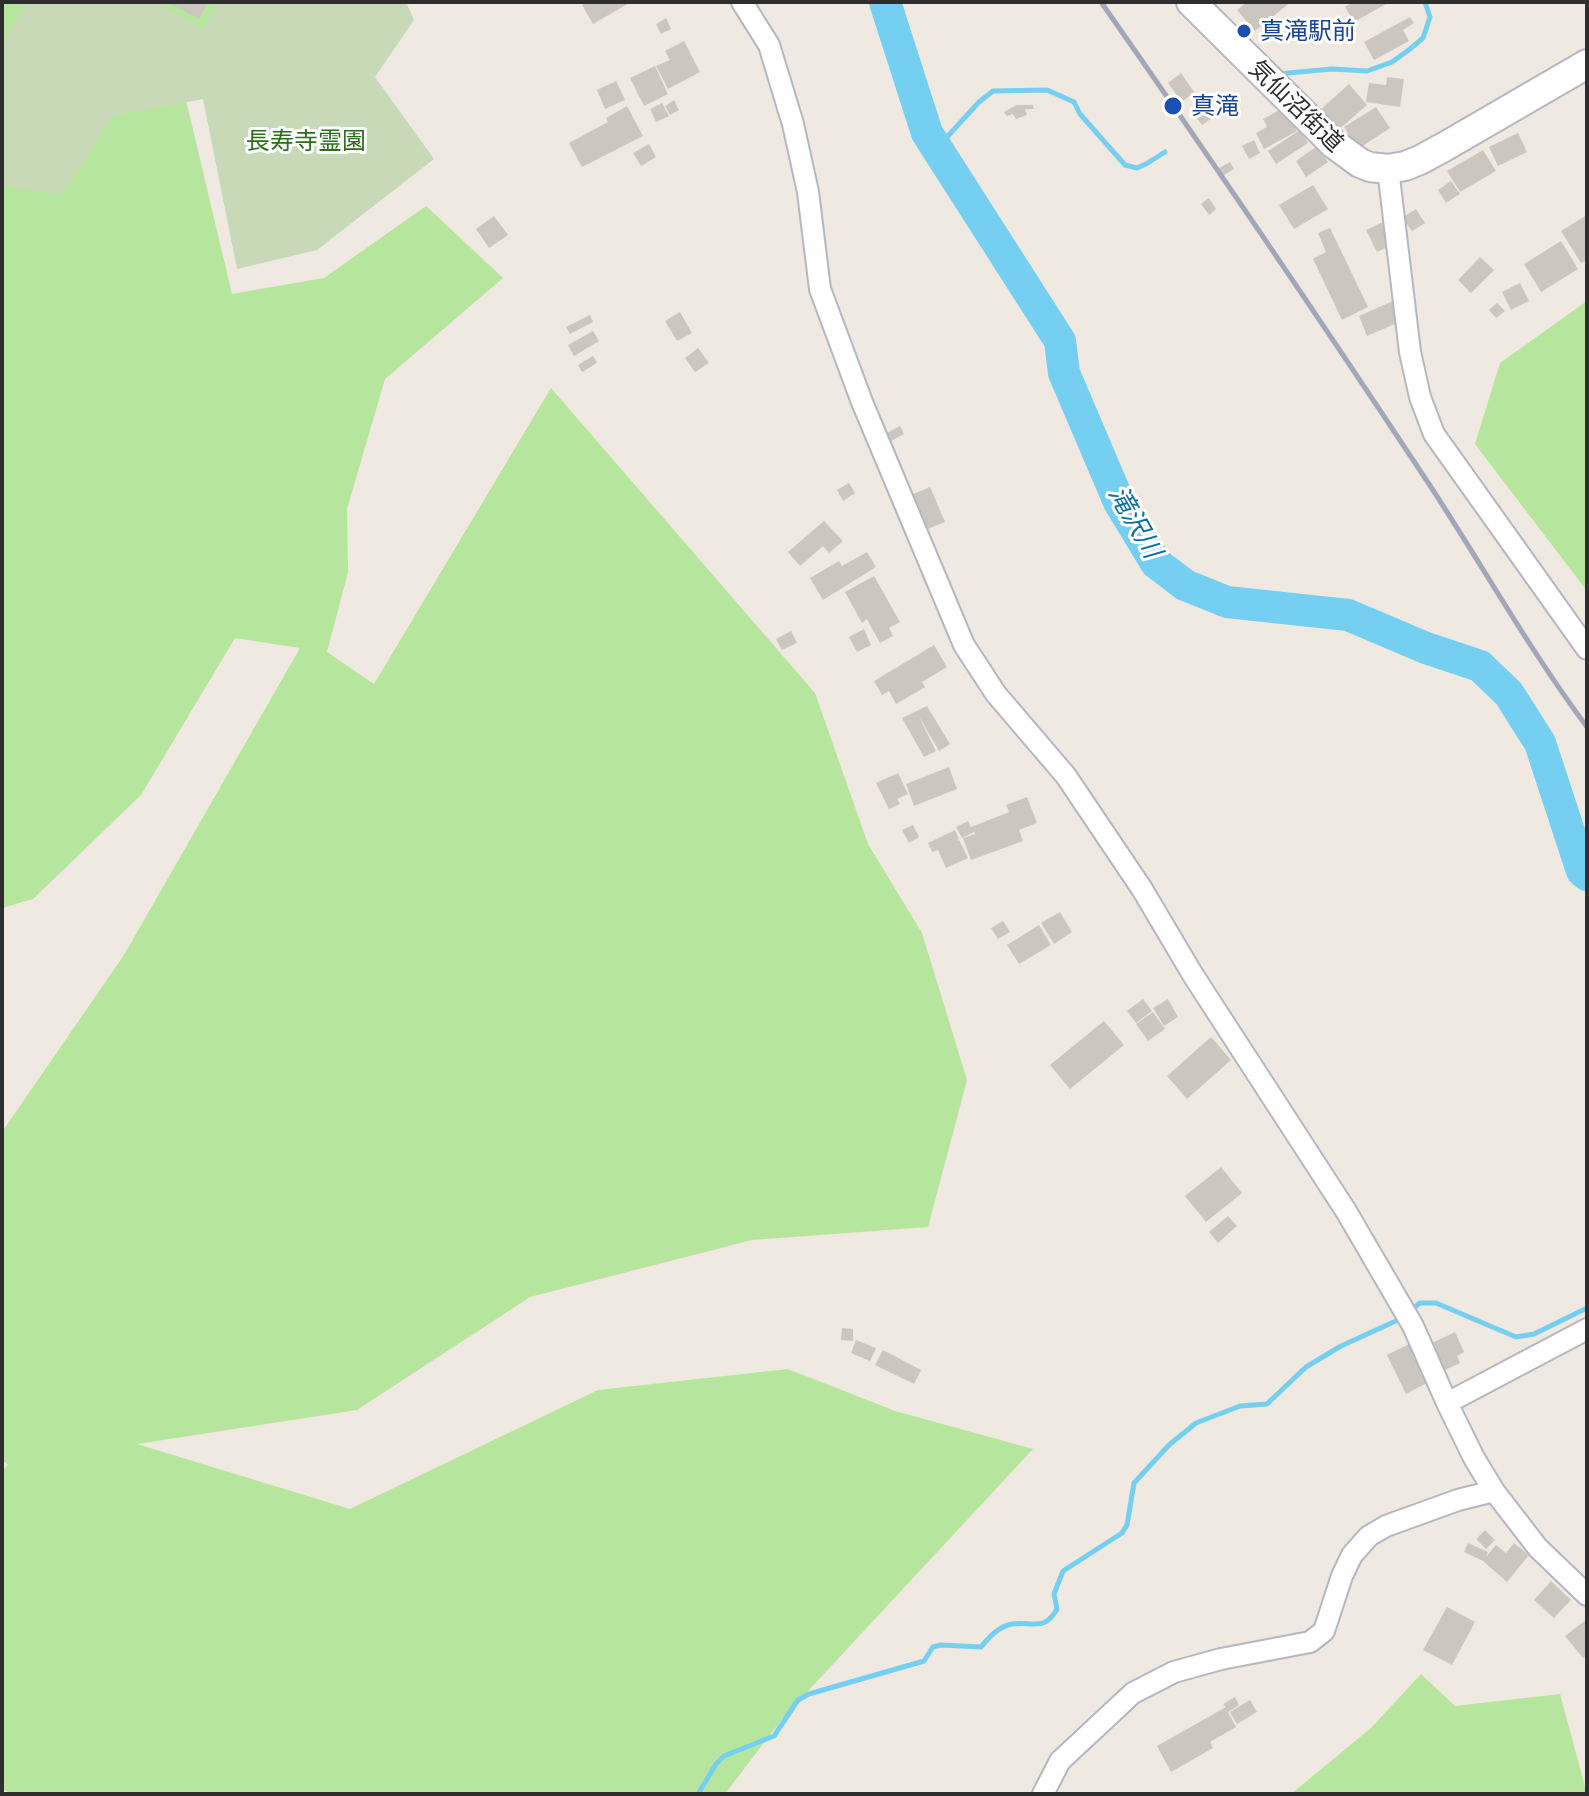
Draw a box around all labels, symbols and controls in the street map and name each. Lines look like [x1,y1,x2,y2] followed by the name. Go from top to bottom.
[1260,17,1356,45] place label: 真滝駅前
[1235,22,1253,40] marker: 真滝駅前
[1243,54,1349,158] street label: 気仙沼街道
[1191,92,1239,120] place label: 真滝
[1162,95,1184,117] marker: 真滝
[246,127,366,155] park label: 長寿寺霊園
[1102,480,1168,564] water label: 滝沢川

